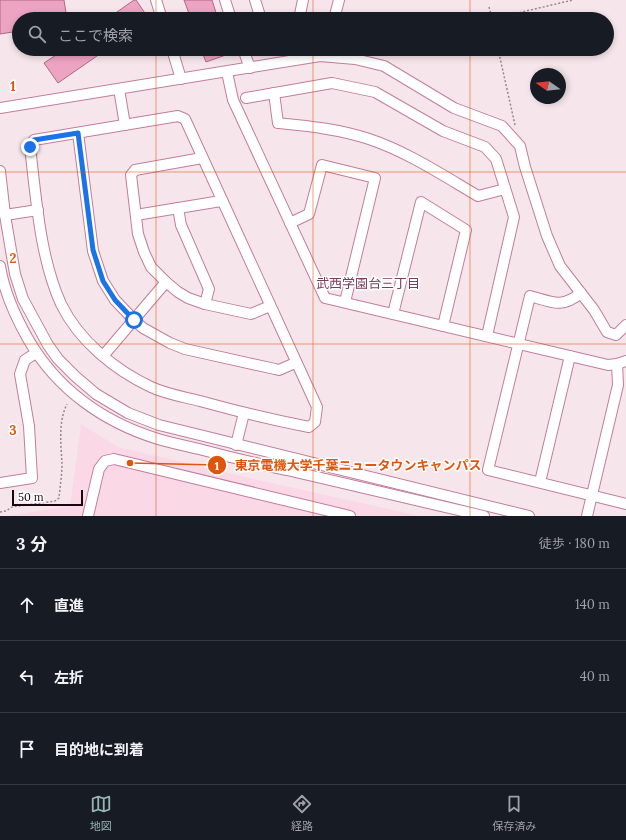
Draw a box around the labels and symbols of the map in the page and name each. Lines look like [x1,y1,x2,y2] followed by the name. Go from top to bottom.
[530,68,566,104] north arrow
[10,78,16,95] text: 1
[21,138,39,156] route end
[10,250,17,267] text: 2
[316,275,420,292] district label: 武西学園台三丁目
[125,311,143,329] route start
[9,422,17,439] text: 3
[207,453,490,478] callout: 東京電機大学千葉ニュータウンキャンパス
[234,457,482,474] text: 東京電機大学千葉ニュータウンキャンパス
[215,458,220,473] text: 1
[12,488,83,507] scale bar

